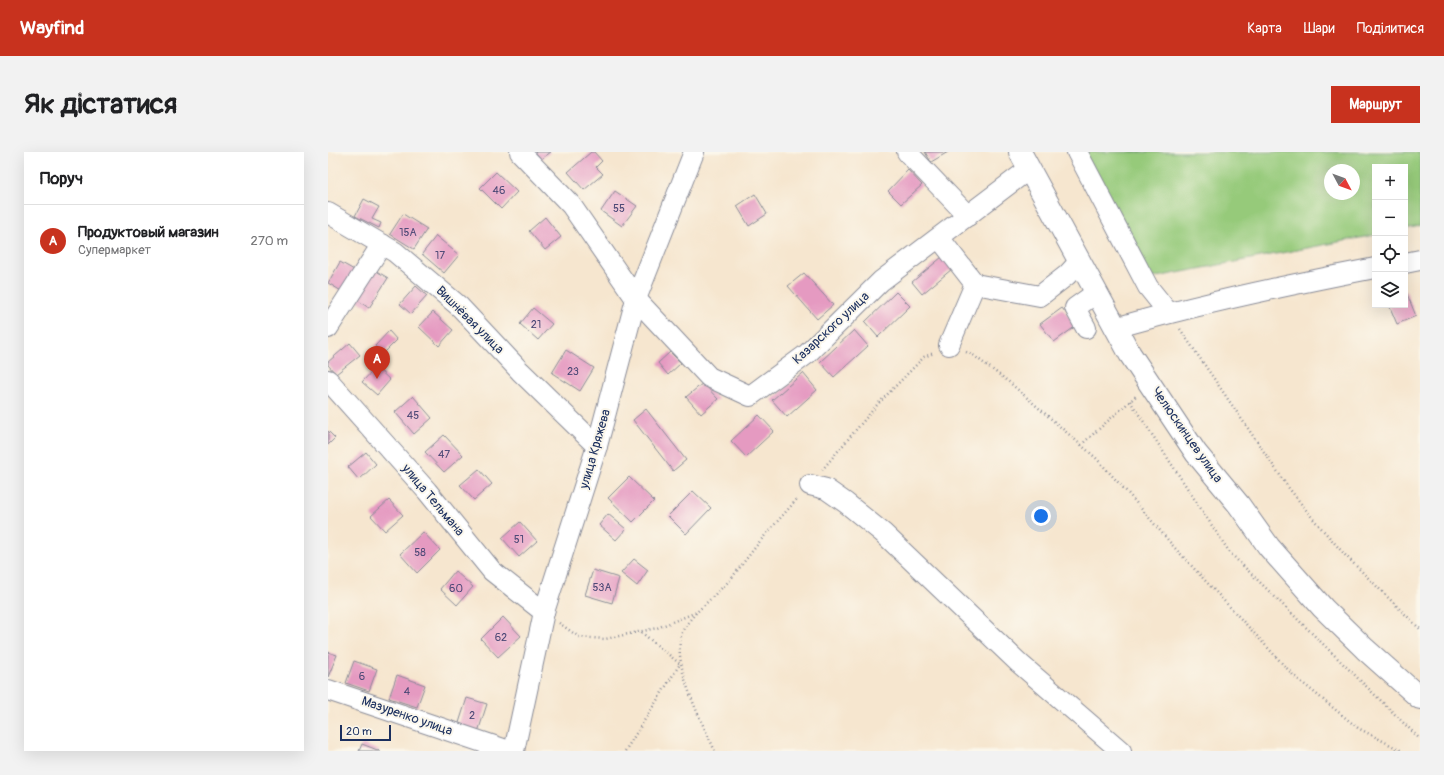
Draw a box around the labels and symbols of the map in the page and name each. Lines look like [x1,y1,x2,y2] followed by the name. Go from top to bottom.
[1324,164,1360,200] north arrow
[493,184,505,197] house number: 46
[613,202,625,215] house number: 55
[399,226,417,239] house number: 15А
[435,249,445,262] house number: 17
[433,283,507,357] street label: Вишнёвая улица
[789,288,873,368] street label: Казарского улица
[531,318,541,331] house number: 21
[364,346,390,379] pin: A
[567,365,579,378] house number: 23
[1148,384,1226,486] street label: Челюскинцев улица
[576,407,614,492] street label: улица Кряжева
[407,409,419,422] house number: 45
[438,448,450,461] house number: 47
[398,460,468,539] street label: улица Тельмана
[1031,506,1051,526] your location
[514,533,524,546] house number: 51
[414,546,426,559] house number: 58
[592,581,612,594] house number: 53А
[449,582,463,595] house number: 60
[495,631,507,644] house number: 62
[359,670,365,683] house number: 6
[404,685,411,698] house number: 4
[359,693,455,739] street label: Мазуренко улица
[469,709,475,722] house number: 2
[340,723,391,742] scale bar

